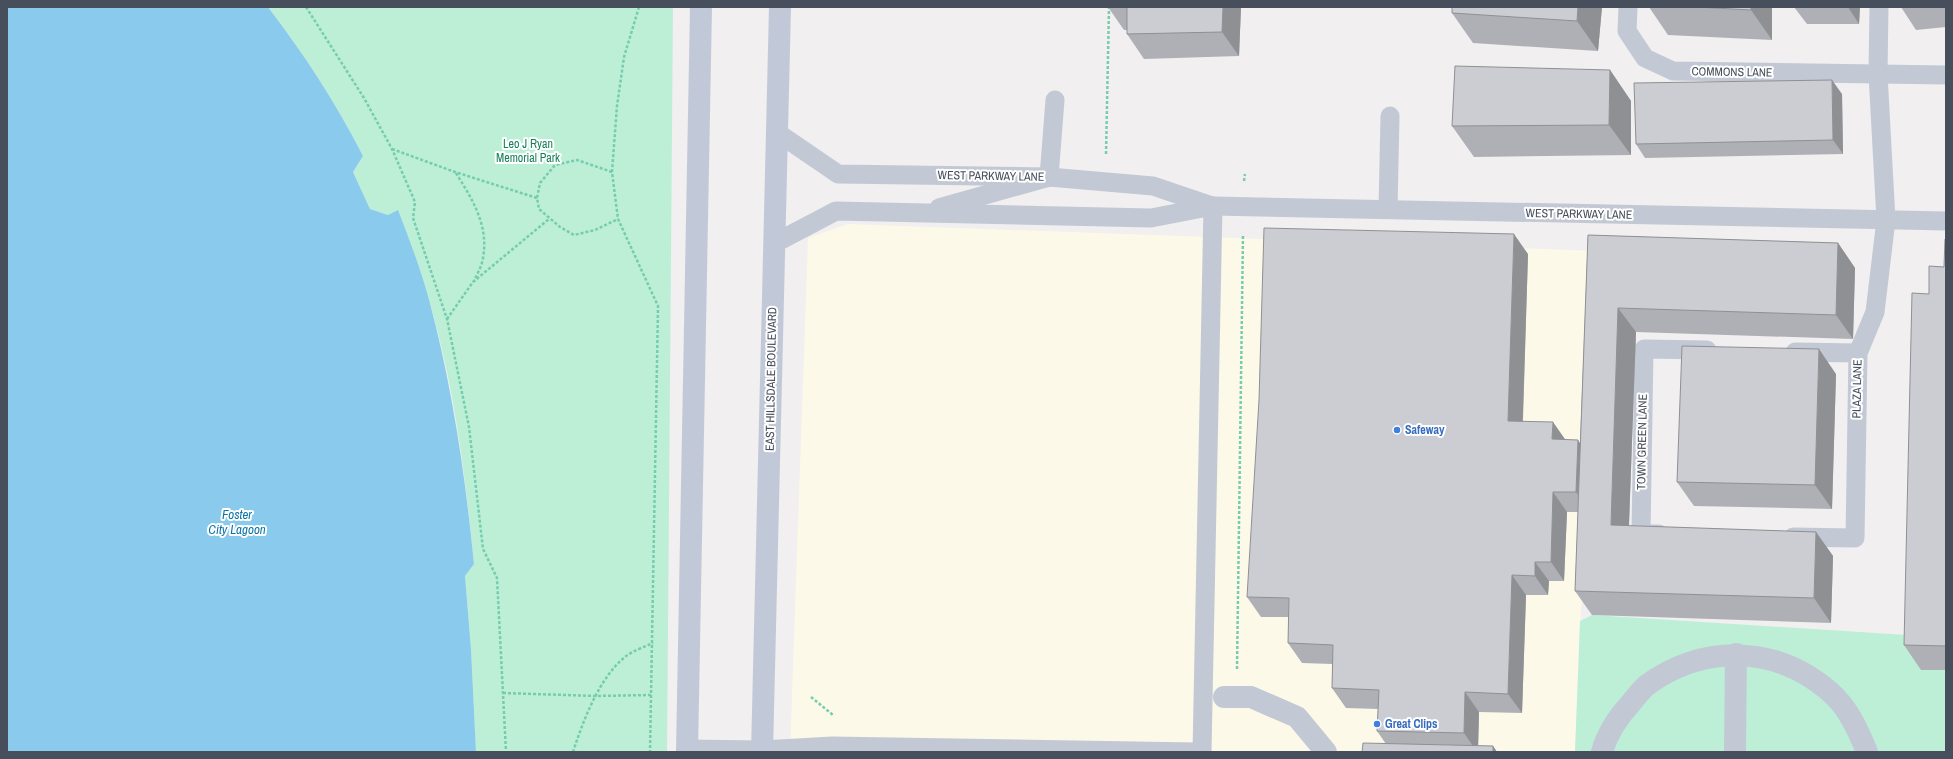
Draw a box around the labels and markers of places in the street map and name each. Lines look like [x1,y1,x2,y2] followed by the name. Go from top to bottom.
[1405,422,1445,438] place label: Safeway
[1392,425,1402,435] marker: Safeway
[1385,716,1438,732] place label: Great Clips
[1372,719,1382,729] marker: Great Clips

